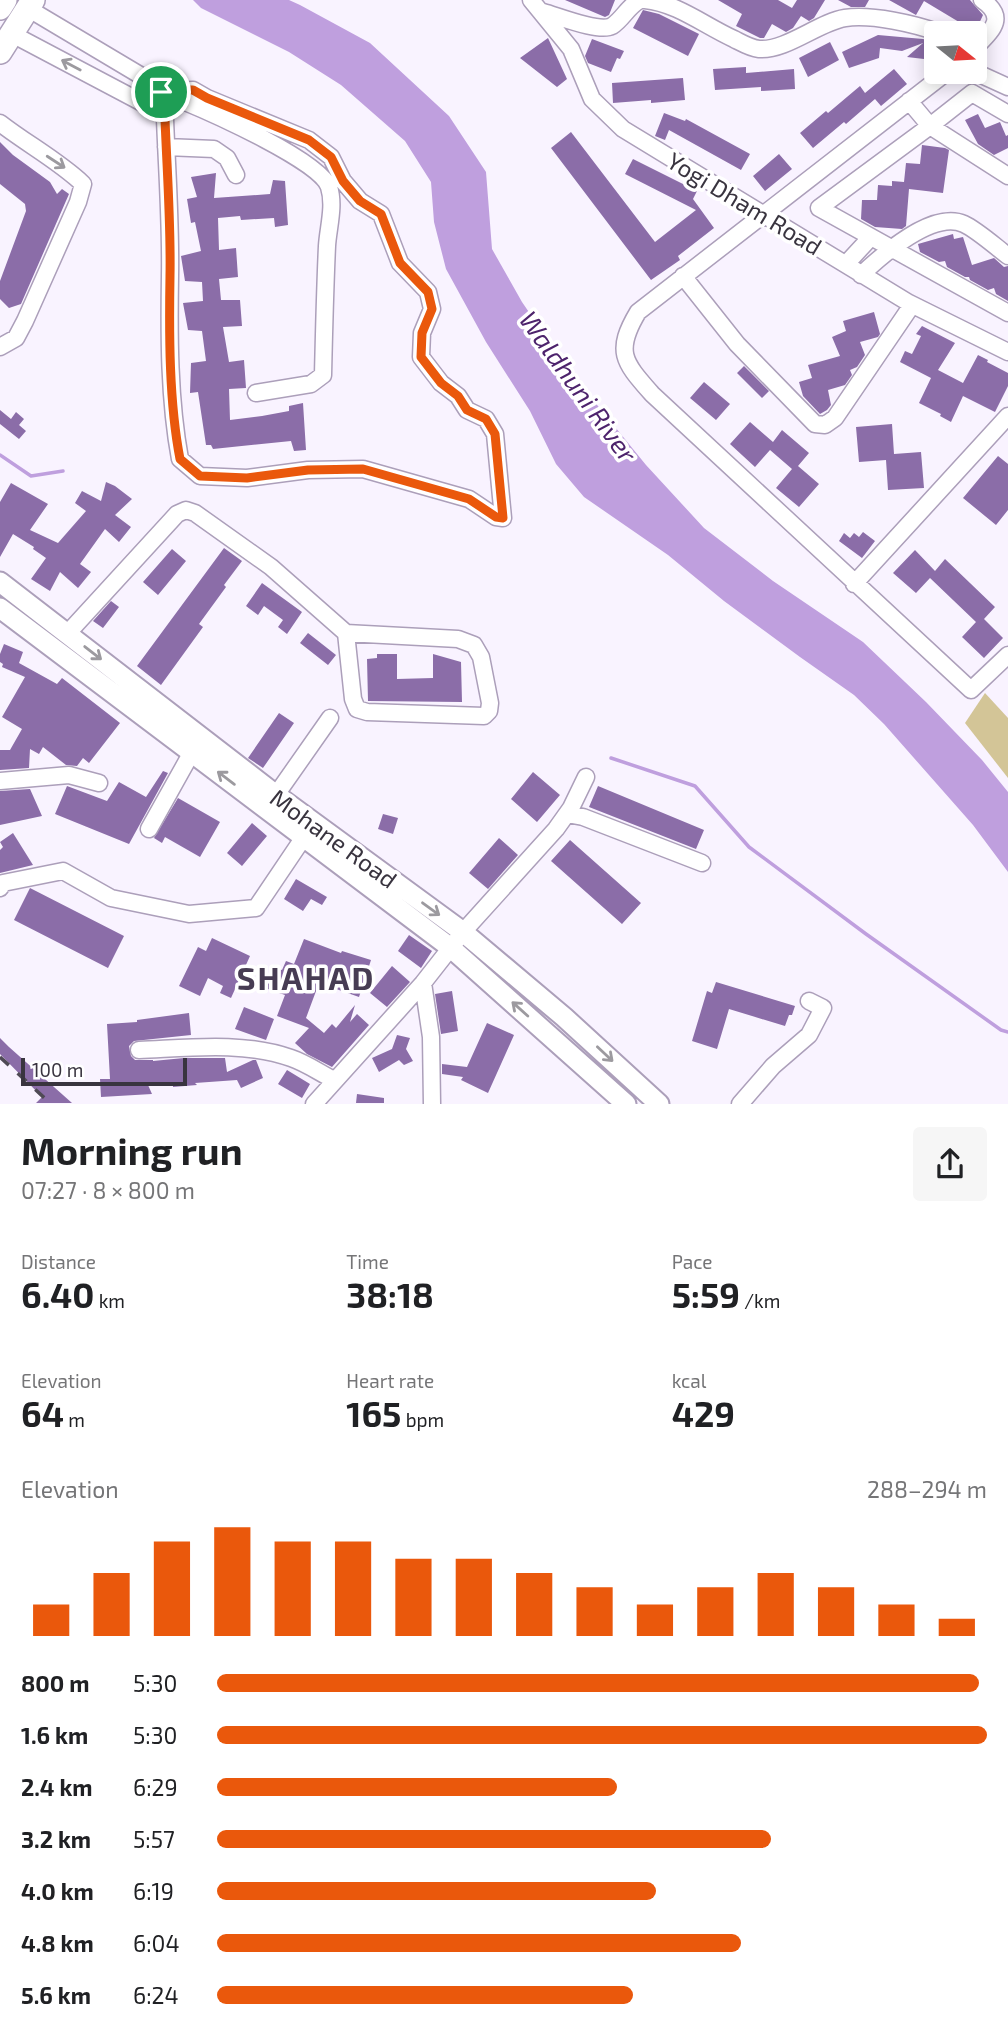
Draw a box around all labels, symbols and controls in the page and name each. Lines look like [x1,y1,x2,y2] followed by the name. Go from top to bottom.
[924,21,987,84] north arrow
[924,21,987,84] map controls
[61,58,82,71] one-way arrow
[131,62,191,122] pin
[142,73,180,111] icon: arrive
[662,145,828,261] street label: Yogi Dham Road
[45,156,65,170] one-way arrow
[514,304,645,468] water label: Waldhuni River
[83,646,102,661] one-way arrow
[217,770,236,785] one-way arrow
[265,782,403,894] street label: Mohane Road
[421,902,440,916] one-way arrow
[237,958,375,996] district label: SHAHAD
[512,1001,529,1018] one-way arrow
[596,1046,613,1063] one-way arrow
[21,1055,187,1086] scale bar
[32,1058,83,1081] text: 100 m
[21,1127,242,1173] text: Morning run
[913,1127,987,1201] button: share
[21,1176,195,1204] text: 07:27 · 8 × 800 m
[21,1250,96,1273] text: Distance
[346,1250,389,1273] text: Time
[672,1250,713,1273] text: Pace
[21,1273,94,1315] text: 6.40
[346,1273,434,1315] text: 38:18
[672,1273,740,1315] text: 5:59
[94,1289,125,1312] text: km
[740,1289,780,1312] text: /km
[21,1369,102,1392] text: Elevation
[346,1369,434,1392] text: Heart rate
[672,1369,706,1392] text: kcal
[21,1392,64,1434] text: 64
[346,1392,401,1434] text: 165
[672,1392,735,1434] text: 429
[64,1408,85,1431] text: m
[401,1408,444,1431] text: bpm
[21,1475,119,1503] text: Elevation
[867,1475,987,1503] text: 288–294 m
[21,1669,90,1697] text: 800 m
[133,1669,177,1697] text: 5:30
[21,1721,88,1749] text: 1.6 km
[133,1721,177,1749] text: 5:30
[21,1773,93,1801] text: 2.4 km
[133,1773,178,1801] text: 6:29
[21,1825,91,1853] text: 3.2 km
[133,1825,175,1853] text: 5:57
[21,1877,94,1905] text: 4.0 km
[133,1877,174,1905] text: 6:19
[21,1929,94,1957] text: 4.8 km
[133,1929,180,1957] text: 6:04
[21,1981,91,2009] text: 5.6 km
[133,1981,179,2009] text: 6:24

